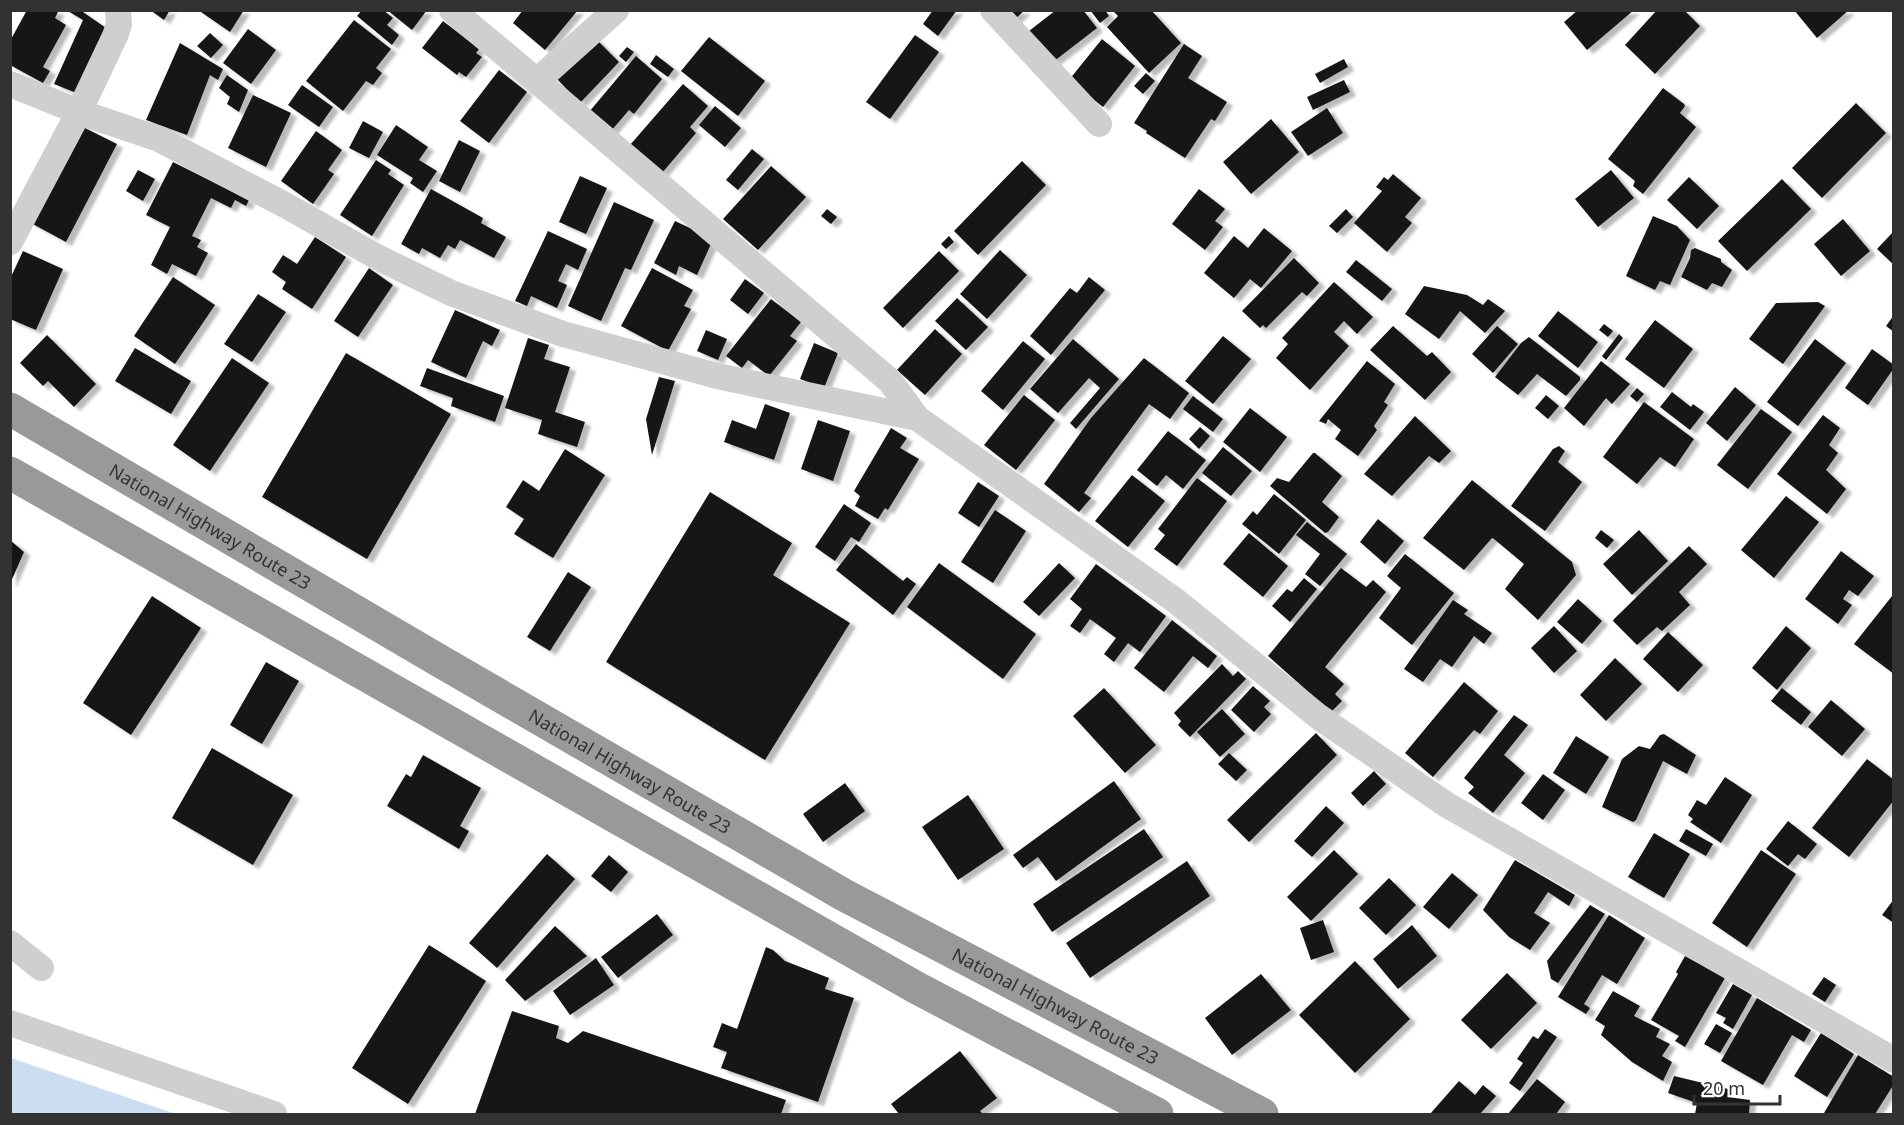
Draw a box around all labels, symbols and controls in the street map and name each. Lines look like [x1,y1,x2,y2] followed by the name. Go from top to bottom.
[105,458,315,595] street label: National Highway Route 23
[524,703,736,839] street label: National Highway Route 23
[948,942,1163,1070] street label: National Highway Route 23
[1694,1068,1780,1106] scale bar
[1703,1076,1745,1100] text: 20 m

